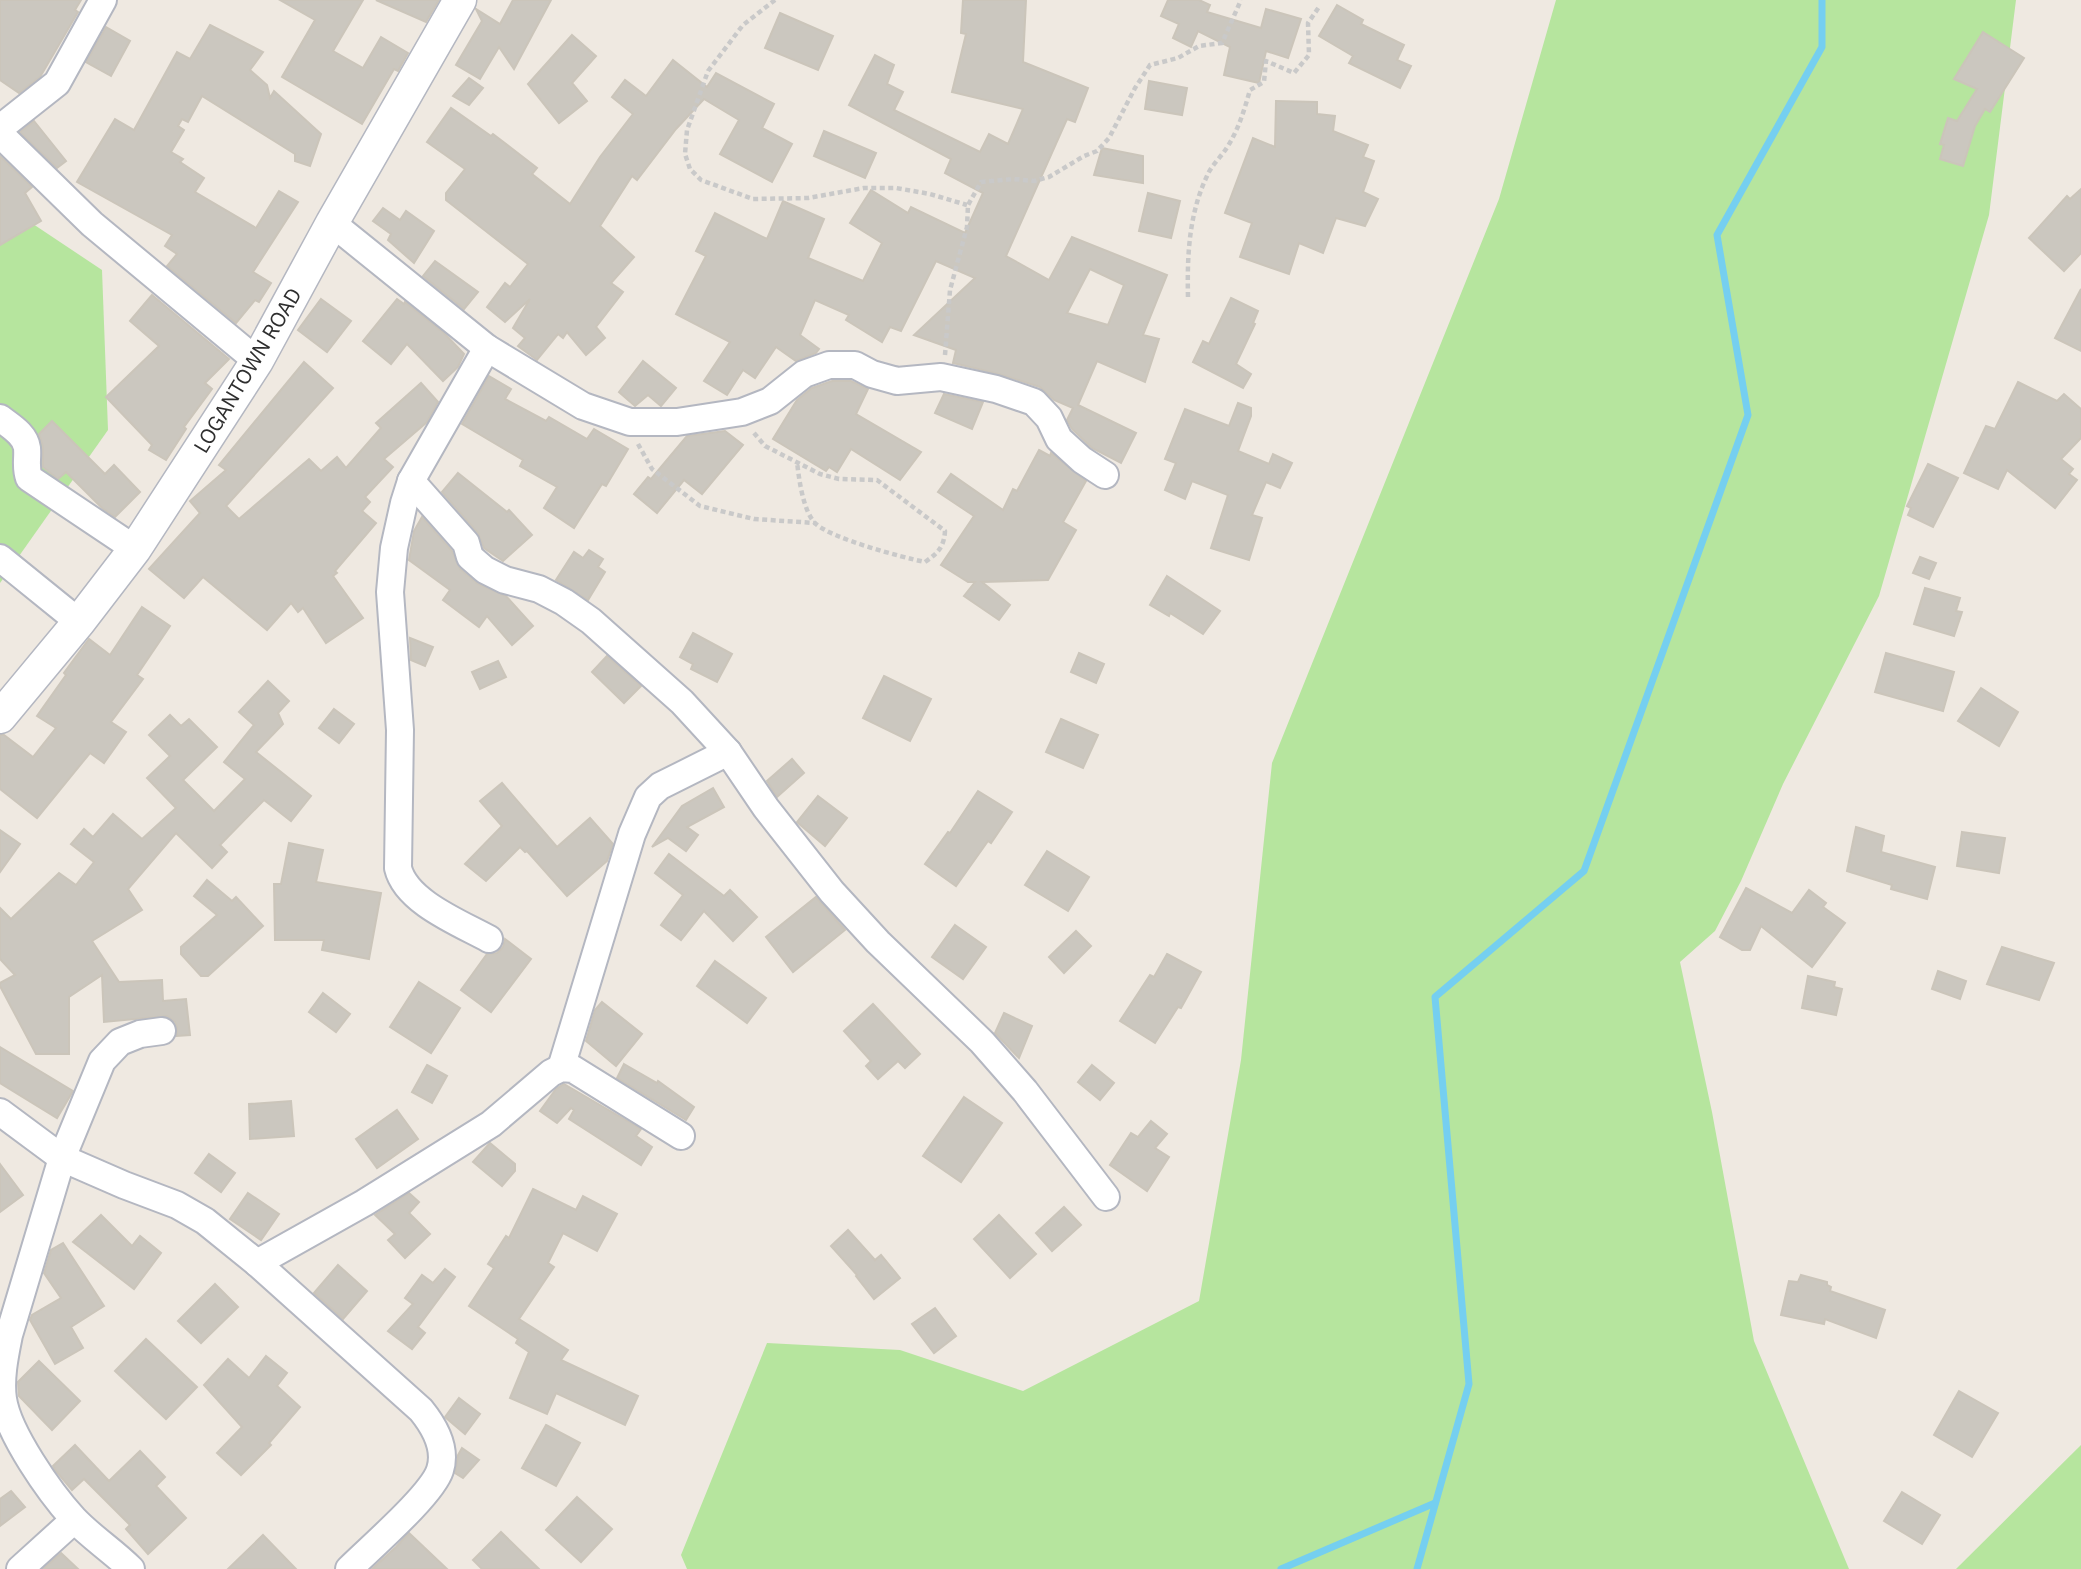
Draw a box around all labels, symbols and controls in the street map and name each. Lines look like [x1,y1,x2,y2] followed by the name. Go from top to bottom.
[187,282,307,458] street label: LOGANTOWN ROAD

